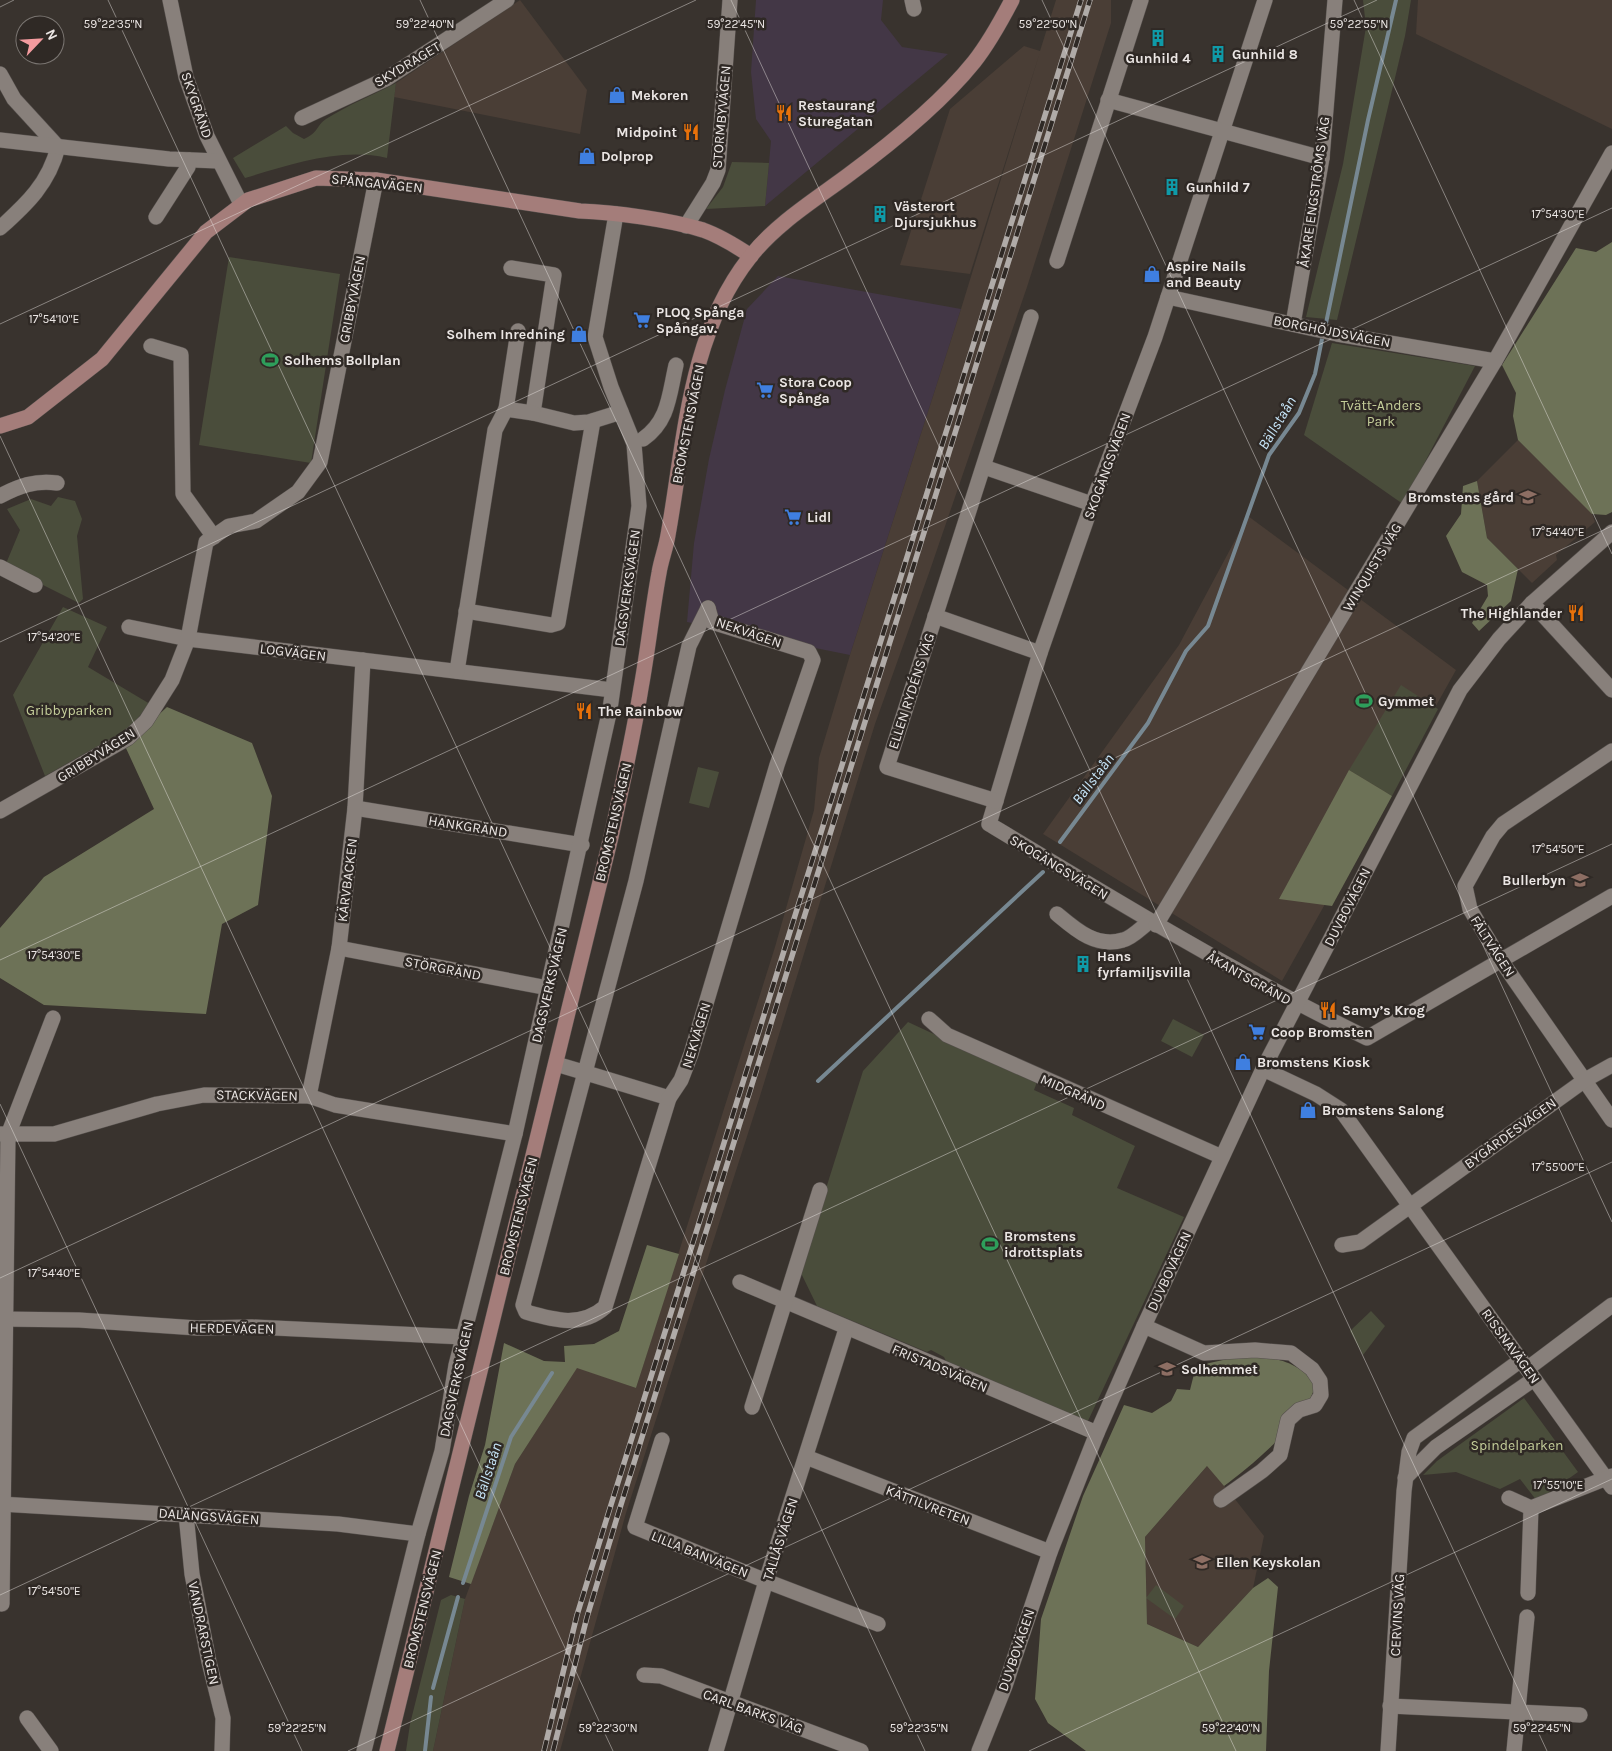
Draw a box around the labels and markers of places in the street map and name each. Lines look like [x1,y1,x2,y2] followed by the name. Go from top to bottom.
[1148,28,1168,48] building icon: Gunhild 4
[1208,44,1228,64] building icon: Gunhild 8
[1232,46,1298,63] place label: Gunhild 8
[1125,50,1191,67] place label: Gunhild 4
[607,85,627,105] shop icon: Mekoren
[631,87,689,104] place label: Mekoren
[798,97,875,130] place label: Restaurang Sturegatan
[774,103,794,123] restaurant icon: Restaurang Sturegatan
[681,122,701,142] restaurant icon: Midpoint
[616,124,677,141] place label: Midpoint
[577,146,597,166] shop icon: Dolprop
[601,148,653,165] place label: Dolprop
[1162,177,1182,197] building icon: Gunhild 7
[1186,179,1250,196] place label: Gunhild 7
[894,198,977,231] place label: Västerort Djursjukhus
[870,204,890,224] building icon: Västerort Djursjukhus
[1166,258,1246,291] place label: Aspire Nails and Beauty
[1142,264,1162,284] shop icon: Aspire Nails and Beauty
[656,304,744,337] place label: PLOQ Spånga Spångav.
[632,310,652,330] supermarket icon: PLOQ Spånga Spångav.
[569,324,589,344] shop icon: Solhem Inredning
[446,326,565,343] place label: Solhem Inredning
[260,350,280,370] sports icon: Solhems Bollplan
[284,352,401,369] place label: Solhems Bollplan
[779,374,852,407] place label: Stora Coop Spånga
[755,380,775,400] supermarket icon: Stora Coop Spånga
[1518,487,1538,507] school or university icon: Bromstens gård
[1408,489,1514,506] place label: Bromstens gård
[783,507,803,527] supermarket icon: Lidl
[807,509,831,526] place label: Lidl
[1566,603,1586,623] restaurant icon: The Highlander
[1461,605,1562,622] place label: The Highlander
[1354,691,1374,711] sports icon: Gymmet
[1378,693,1435,710] place label: Gymmet
[574,701,594,721] restaurant icon: The Rainbow
[598,703,683,720] place label: The Rainbow
[1570,870,1590,890] school or university icon: Bullerbyn
[1502,872,1566,889] place label: Bullerbyn
[1097,948,1191,981] place label: Hans fyrfamiljsvilla
[1073,954,1093,974] building icon: Hans fyrfamiljsvilla
[1318,1000,1338,1020] restaurant icon: Samy’s Krog
[1342,1002,1425,1019] place label: Samy’s Krog
[1247,1022,1267,1042] supermarket icon: Coop Bromsten
[1271,1024,1373,1041] place label: Coop Bromsten
[1233,1052,1253,1072] shop icon: Bromstens Kiosk
[1257,1054,1371,1071] place label: Bromstens Kiosk
[1298,1100,1318,1120] shop icon: Bromstens Salong
[1322,1102,1444,1119] place label: Bromstens Salong
[1004,1228,1083,1261] place label: Bromstens idrottsplats
[980,1234,1000,1254] sports icon: Bromstens idrottsplats
[1157,1359,1177,1379] school or university icon: Solhemmet
[1181,1361,1258,1378] place label: Solhemmet
[1192,1552,1212,1572] school or university icon: Ellen Keyskolan
[1216,1554,1321,1571] place label: Ellen Keyskolan

